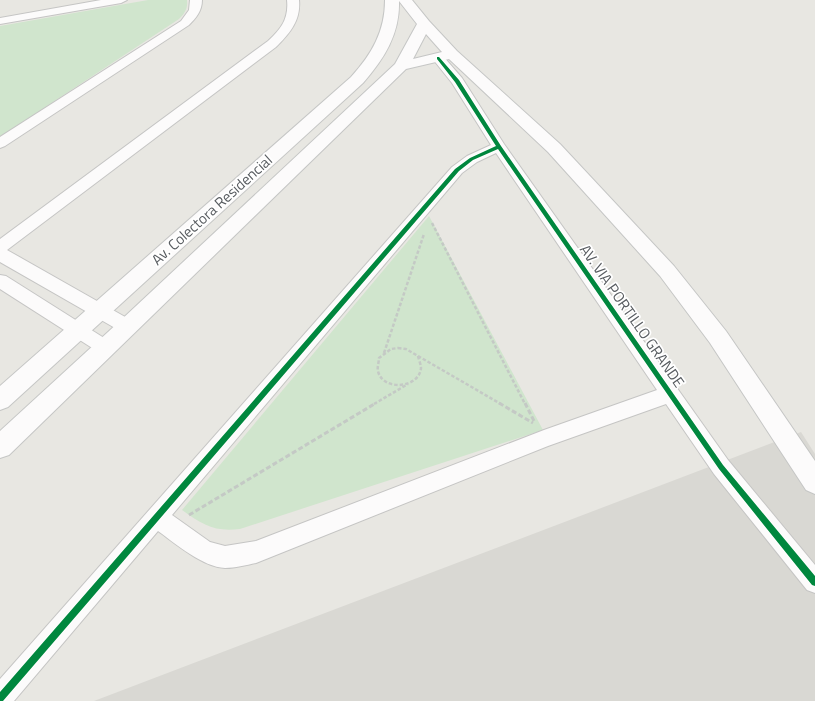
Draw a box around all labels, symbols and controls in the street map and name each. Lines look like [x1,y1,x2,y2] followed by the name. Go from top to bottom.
[146,149,277,270] street label: Av. Colectora Residencial
[574,240,691,392] street label: AV. VIA PORTILLO GRANDE

